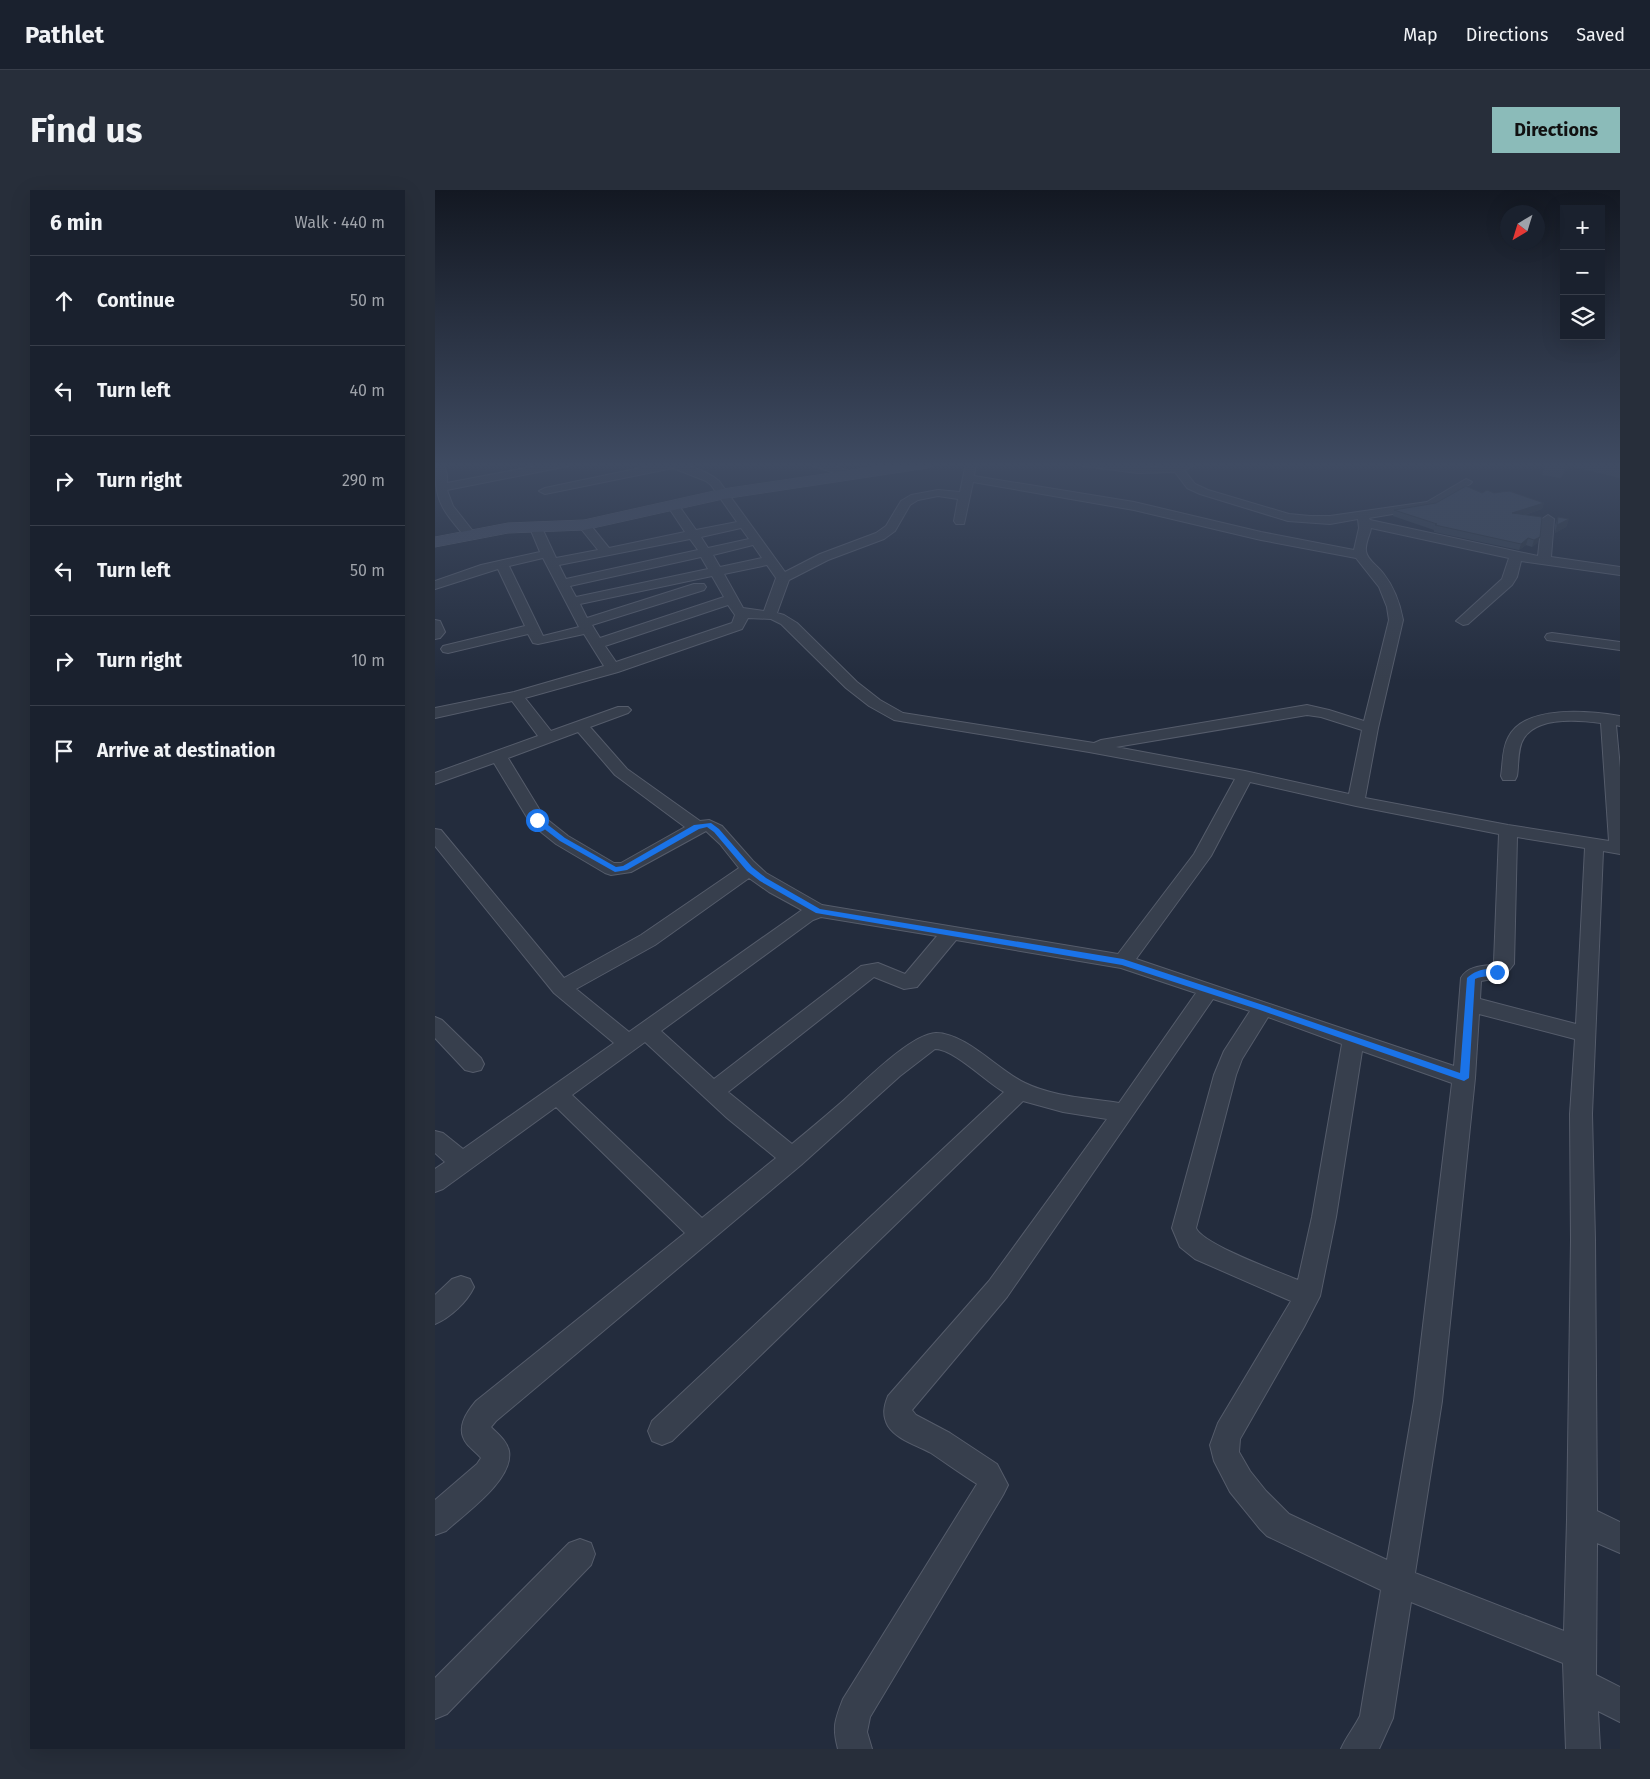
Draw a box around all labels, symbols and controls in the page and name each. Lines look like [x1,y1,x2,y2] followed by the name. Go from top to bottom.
[25,21,104,49] text: Pathlet
[1403,24,1438,46] text: Map
[1466,24,1548,46] text: Directions
[1576,24,1625,46] text: Saved
[1492,107,1620,153] button: Directions
[30,109,142,151] text: Find us
[1500,205,1545,250] north arrow
[1560,205,1605,340] map controls
[1560,205,1605,250] button: +
[50,210,103,236] text: 6 min
[295,213,385,232] text: Walk · 440 m
[1560,250,1605,295] button: −
[50,287,78,315] icon: ahead
[97,289,175,312] text: Continue
[350,291,385,310] text: 50 m
[1560,295,1605,340] button: layers
[50,377,78,405] icon: left
[97,379,171,402] text: Turn left
[350,381,385,400] text: 40 m
[50,467,78,495] icon: right
[97,469,182,492] text: Turn right
[342,471,385,490] text: 290 m
[50,557,78,585] icon: left
[97,559,171,582] text: Turn left
[350,561,385,580] text: 50 m
[50,647,78,675] icon: right
[97,649,182,672] text: Turn right
[351,651,385,670] text: 10 m
[50,737,78,765] icon: arrive
[97,739,276,762] text: Arrive at destination
[526,809,549,832] route start
[1486,961,1509,984] route end

